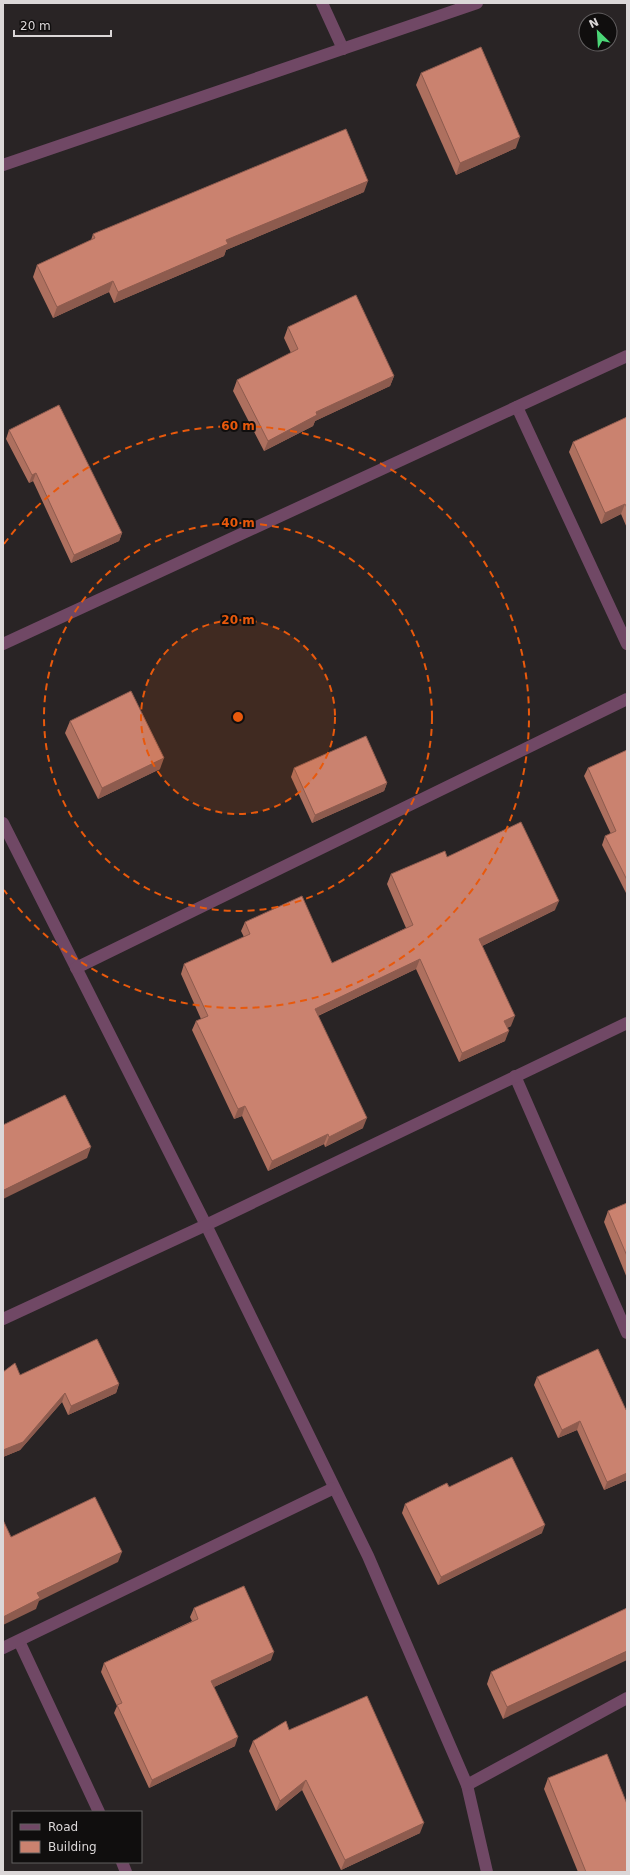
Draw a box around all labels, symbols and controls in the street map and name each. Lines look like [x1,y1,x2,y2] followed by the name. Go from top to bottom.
[14,12,111,38] scale bar
[578,12,618,52] north arrow
[587,16,601,31] text: N
[20,19,51,33] text: 20 m
[221,419,255,433] text: 60 m
[221,516,255,530] text: 40 m
[221,613,255,627] text: 20 m
[231,710,245,724] centre of rings
[12,1811,142,1863] legend
[48,1820,78,1834] text: Road
[48,1840,97,1854] text: Building

